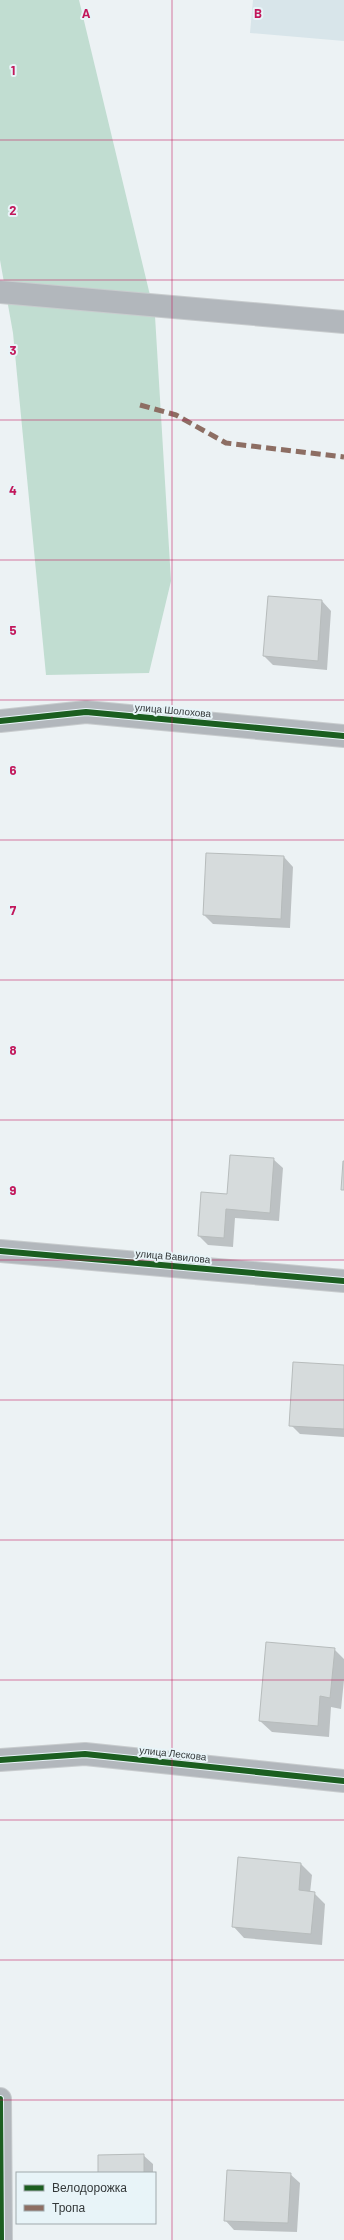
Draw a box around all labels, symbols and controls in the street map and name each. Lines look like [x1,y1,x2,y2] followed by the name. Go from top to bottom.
[82,5,91,21] text: A
[254,5,262,21] text: B
[11,62,15,78] text: 1
[9,202,17,218] text: 2
[9,342,17,358] text: 3
[9,482,17,498] text: 4
[9,622,17,638] text: 5
[134,701,212,719] street label: улица Шолохова
[10,762,17,778] text: 6
[10,902,17,918] text: 7
[9,1042,17,1058] text: 8
[10,1182,17,1198] text: 9
[135,1247,211,1265] street label: улица Вавилова
[139,1744,208,1763] street label: улица Лескова
[16,2172,156,2224] legend
[52,2180,127,2195] text: Велодорожка
[52,2200,86,2215] text: Тропа

